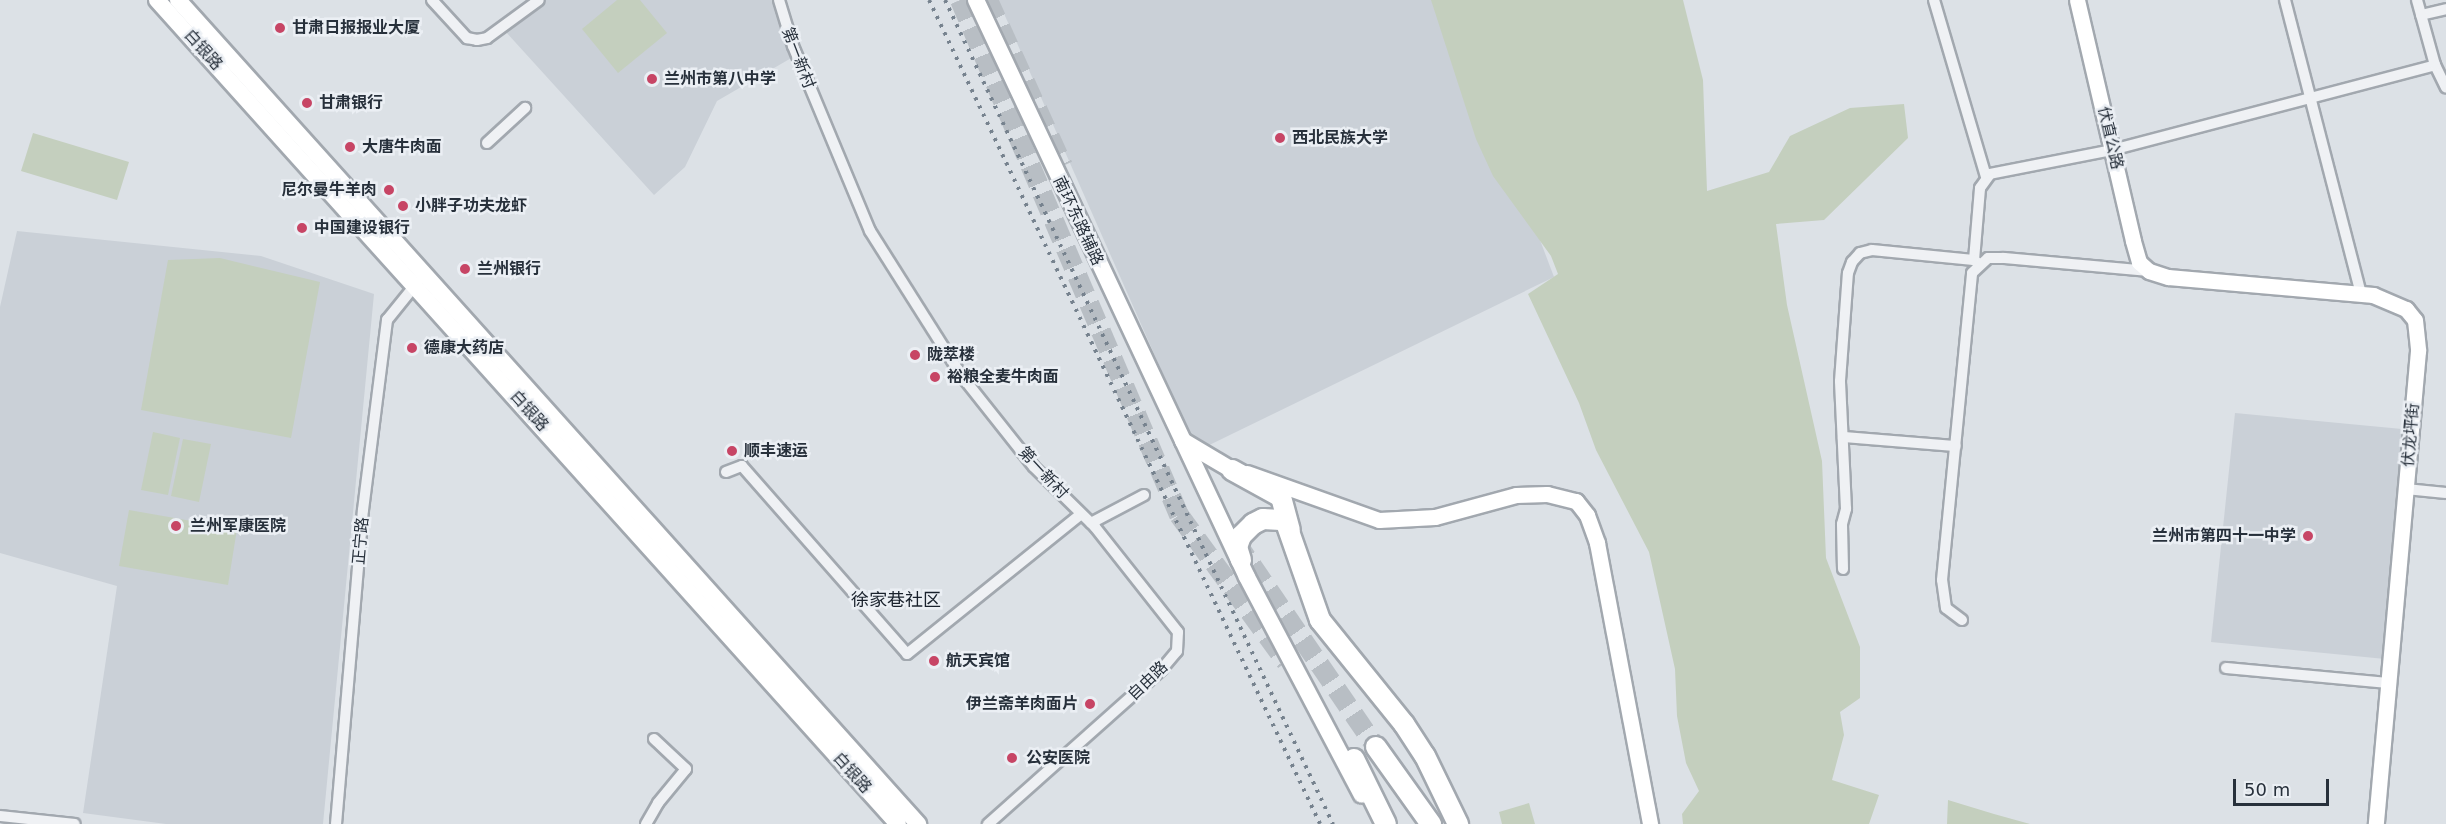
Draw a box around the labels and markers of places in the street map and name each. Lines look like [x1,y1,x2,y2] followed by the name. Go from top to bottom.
[292,18,420,38] place label: 甘肃日报报业大厦
[273,21,287,35] marker: 甘肃日报报业大厦
[664,69,776,89] place label: 兰州市第八中学
[645,72,659,86] marker: 兰州市第八中学
[319,93,383,113] place label: 甘肃银行
[300,96,314,110] marker: 甘肃银行
[1292,128,1388,148] place label: 西北民族大学
[1273,131,1287,145] marker: 西北民族大学
[362,137,442,157] place label: 大唐牛肉面
[343,140,357,154] marker: 大唐牛肉面
[281,180,377,200] place label: 尼尔曼牛羊肉
[382,183,396,197] marker: 尼尔曼牛羊肉
[415,196,527,216] place label: 小胖子功夫龙虾
[396,199,410,213] marker: 小胖子功夫龙虾
[314,218,410,238] place label: 中国建设银行
[295,221,309,235] marker: 中国建设银行
[477,259,541,279] place label: 兰州银行
[458,262,472,276] marker: 兰州银行
[424,338,504,358] place label: 德康大药店
[405,341,419,355] marker: 德康大药店
[927,345,975,365] place label: 陇萃楼
[908,348,922,362] marker: 陇萃楼
[947,367,1059,387] place label: 裕粮全麦牛肉面
[928,370,942,384] marker: 裕粮全麦牛肉面
[744,441,808,461] place label: 顺丰速运
[725,444,739,458] marker: 顺丰速运
[190,516,286,536] place label: 兰州军康医院
[167,517,185,535] marker: 兰州军康医院
[2152,526,2296,546] place label: 兰州市第四十一中学
[2301,529,2315,543] marker: 兰州市第四十一中学
[946,651,1010,671] place label: 航天宾馆
[927,654,941,668] marker: 航天宾馆
[966,694,1078,714] place label: 伊兰斋羊肉面片
[1083,697,1097,711] marker: 伊兰斋羊肉面片
[1026,748,1090,768] place label: 公安医院
[1003,749,1021,767] marker: 公安医院

